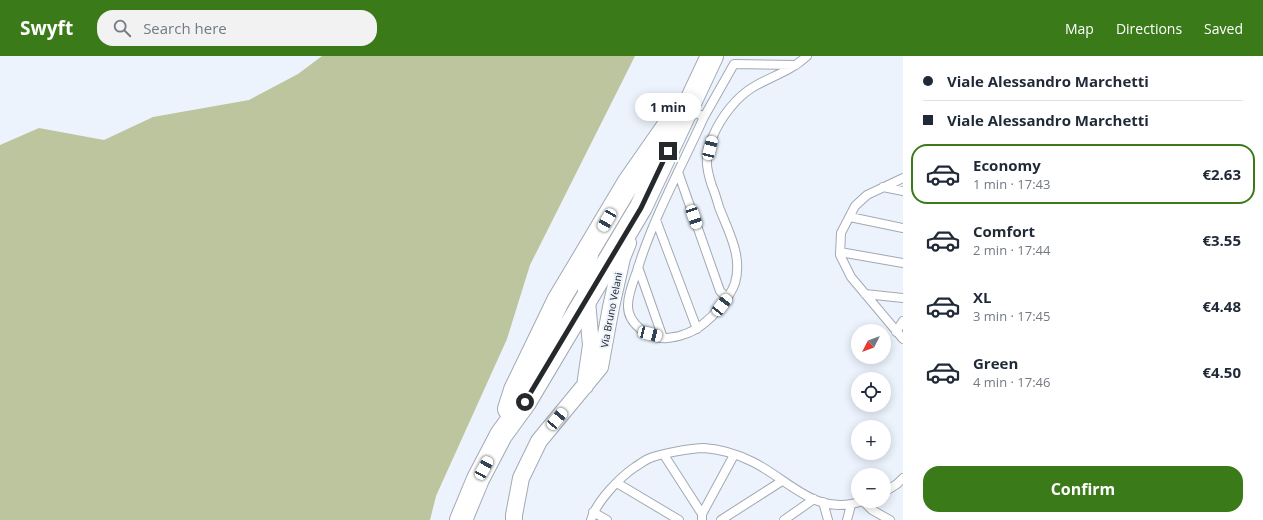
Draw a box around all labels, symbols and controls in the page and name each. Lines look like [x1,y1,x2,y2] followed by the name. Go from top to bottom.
[97,10,377,46] search box
[20,15,73,41] text: Swyft
[111,17,133,39] icon: search
[143,18,227,38] text: Search here
[1065,19,1094,38] text: Map
[1116,19,1182,38] text: Directions
[1204,19,1243,38] text: Saved
[947,71,1149,91] text: Viale Alessandro Marchetti
[635,93,701,121] callout: 1 min
[650,98,686,116] text: 1 min
[947,110,1149,130] text: Viale Alessandro Marchetti
[701,135,719,161] car
[659,142,677,160] route end
[973,155,1041,175] text: Economy
[925,156,961,192] icon: car
[1202,164,1241,184] text: €2.63
[973,175,1050,193] text: 1 min · 17:43
[684,204,704,230] car
[596,207,618,233] car
[973,221,1035,241] text: Comfort
[925,222,961,258] icon: car
[1202,230,1241,250] text: €3.55
[973,241,1050,259] text: 2 min · 17:44
[597,271,625,349] street label: Via Bruno Velani
[973,287,991,307] text: XL
[925,288,961,324] icon: car
[710,292,734,318] car
[1202,296,1241,316] text: €4.48
[973,307,1050,325] text: 3 min · 17:45
[851,324,891,364] north arrow
[851,324,891,508] map controls
[637,325,663,343] car
[973,353,1018,373] text: Green
[925,354,961,390] icon: car
[1202,362,1241,382] text: €4.50
[851,372,891,412] button: locate
[973,373,1050,391] text: 4 min · 17:46
[516,393,534,411] route start
[545,406,569,432] car
[851,420,891,460] button: +
[473,455,495,481] car
[923,466,1243,512] button: Confirm
[851,468,891,508] button: −

